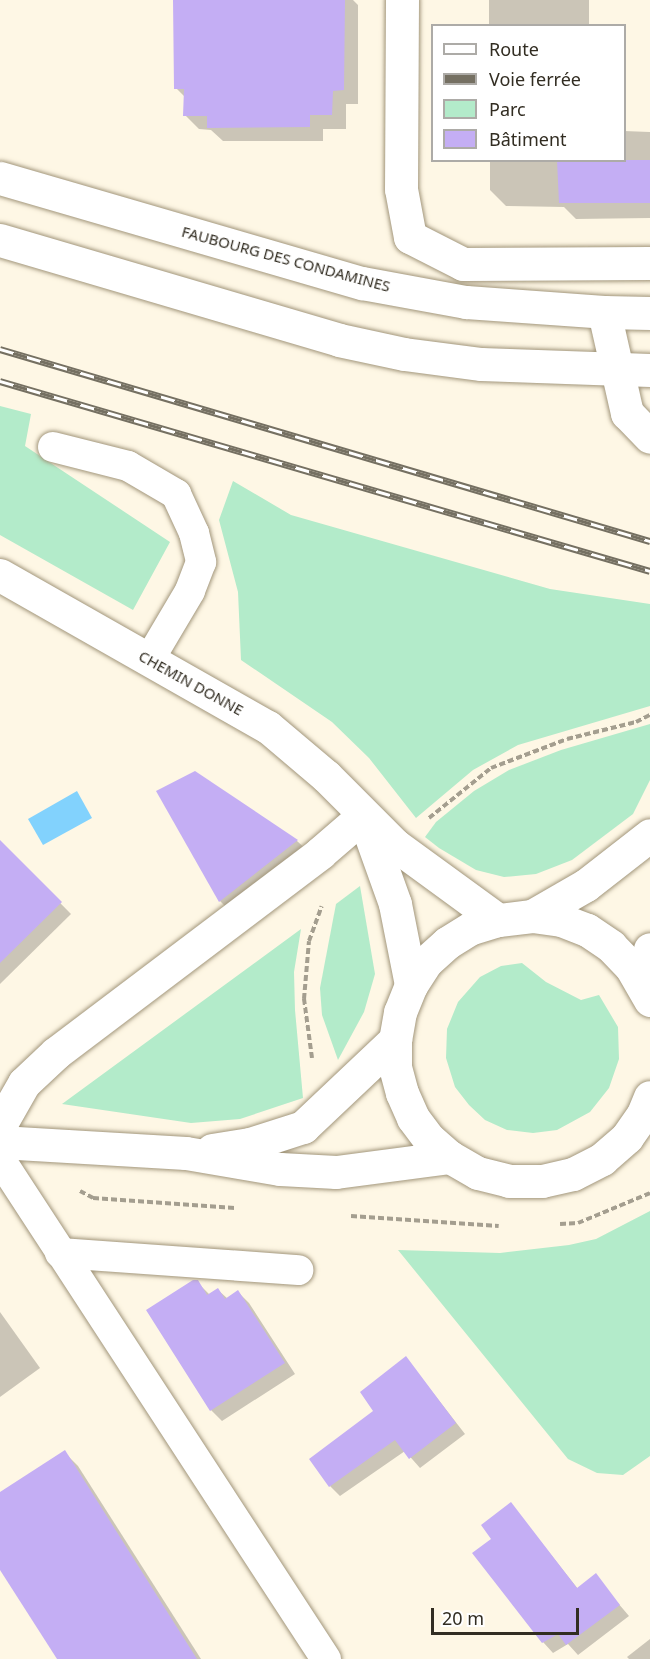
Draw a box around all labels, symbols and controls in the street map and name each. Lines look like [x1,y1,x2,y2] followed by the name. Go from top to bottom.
[431,24,626,162] legend
[489,37,539,61] text: Route
[489,67,581,91] text: Voie ferrée
[489,97,526,121] text: Parc
[489,127,567,151] text: Bâtiment
[180,222,392,296] street label: FAUBOURG DES CONDAMINES
[136,647,246,719] street label: CHEMIN DONNE
[434,1596,582,1634] scale bar
[442,1606,484,1630] text: 20 m

